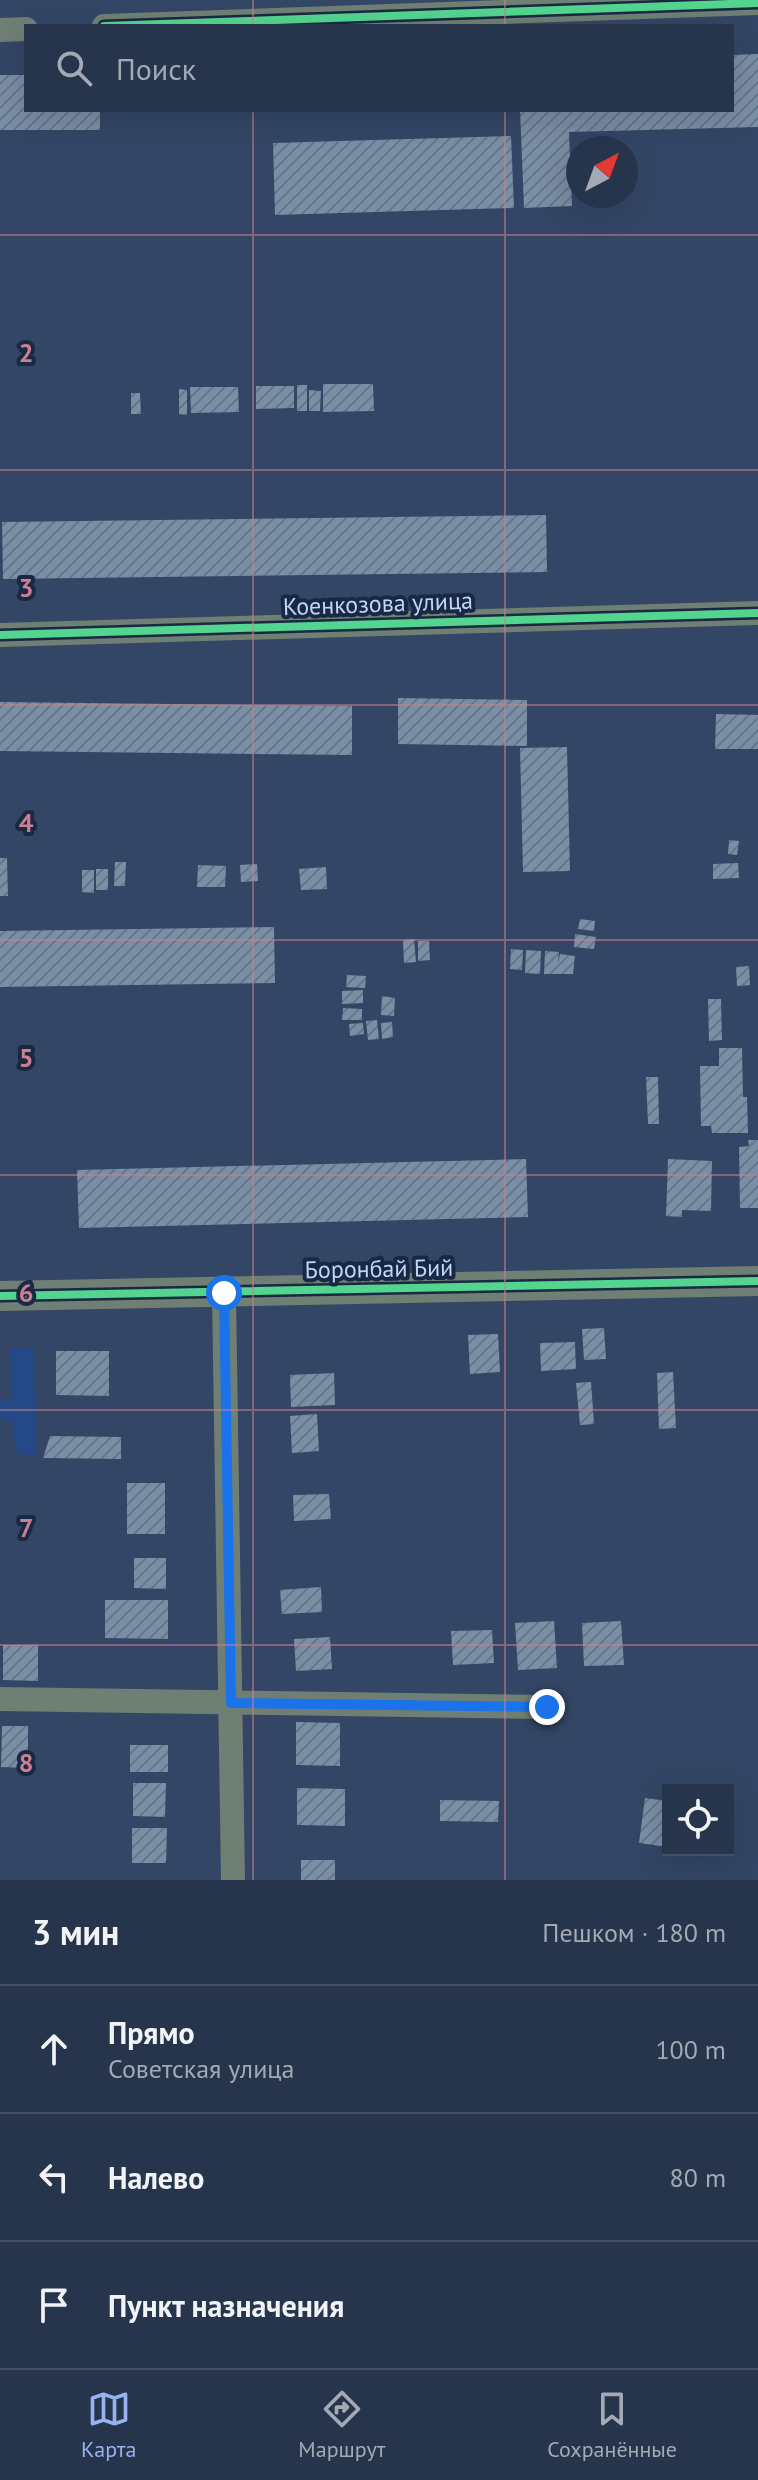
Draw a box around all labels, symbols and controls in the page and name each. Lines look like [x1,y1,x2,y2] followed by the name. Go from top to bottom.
[24,24,734,112] search box
[52,46,96,90] icon: search
[116,49,196,88] text: Поиск
[566,136,638,208] north arrow
[19,336,33,369] text: 2
[19,571,33,604] text: 3
[283,585,473,622] street label: Коенкозова улица
[19,806,34,839] text: 4
[19,1041,33,1074] text: 5
[304,1252,454,1285] street label: Боронбай Бий
[206,1275,242,1311] route start
[19,1276,33,1309] text: 6
[19,1511,33,1544] text: 7
[529,1689,565,1725] route end
[19,1746,33,1779] text: 8
[662,1784,734,1856] map controls
[662,1784,734,1856] button: locate
[32,1910,119,1954] text: 3 мин
[542,1916,726,1949] text: Пешком · 180 m
[108,2013,195,2052] text: Прямо
[32,2027,76,2071] icon: ahead
[655,2033,726,2066] text: 100 m
[108,2052,295,2085] text: Советская улица
[32,2155,76,2199] icon: left
[108,2158,204,2197] text: Налево
[670,2161,726,2194] text: 80 m
[32,2283,76,2327] icon: arrive
[108,2286,344,2325] text: Пункт назначения
[81,2387,136,2463] tab: Карта
[298,2387,385,2463] tab: Маршрут
[547,2387,677,2463] tab: Сохранённые

